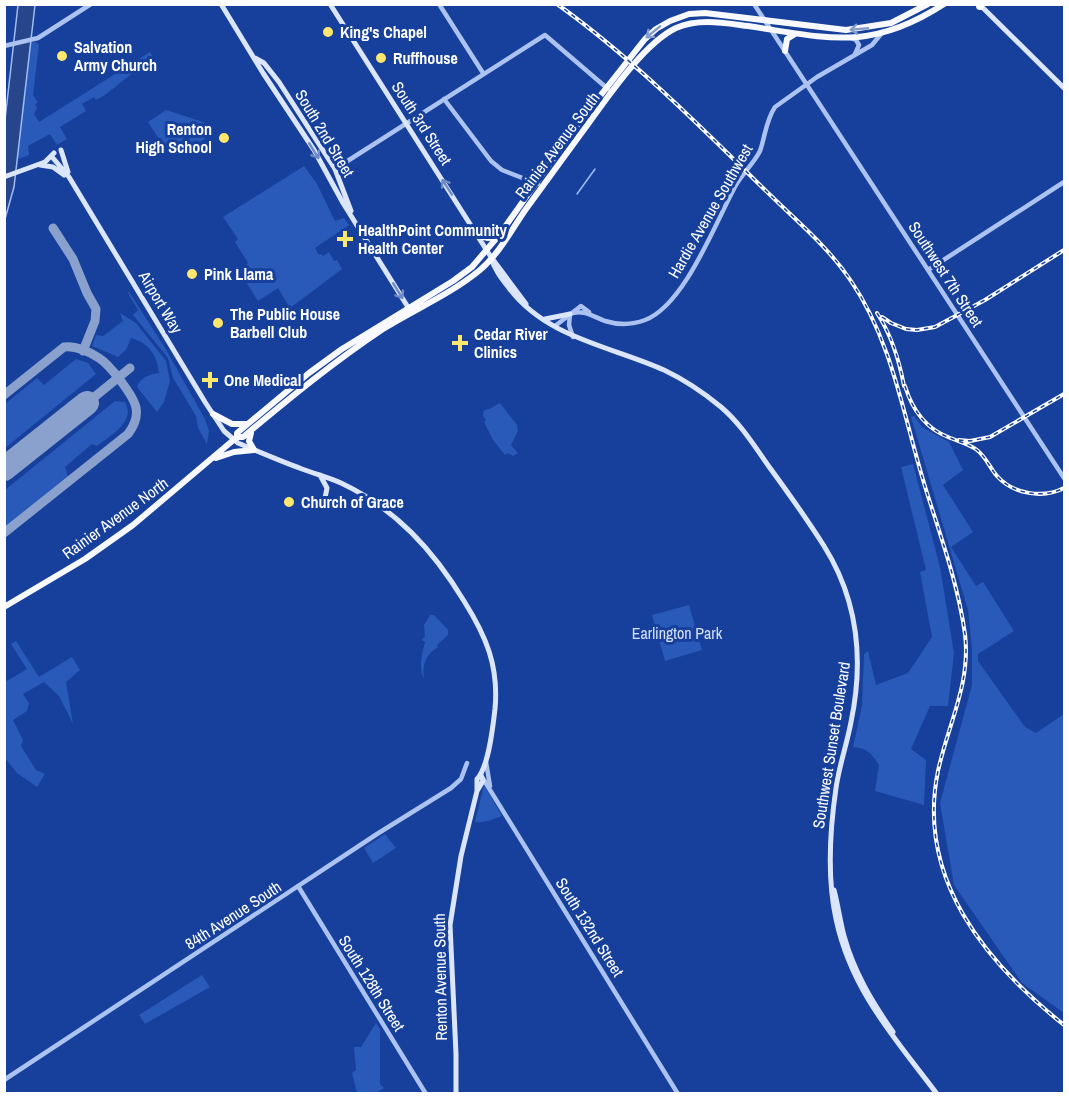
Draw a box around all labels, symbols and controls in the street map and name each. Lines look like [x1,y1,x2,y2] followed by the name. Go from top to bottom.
[340,21,427,43] place label: King's Chapel
[850,24,870,35] one-way arrow
[321,25,335,39] marker: King's Chapel
[645,26,661,39] one-way arrow
[74,36,157,76] place label: Salvation Army Church
[393,47,458,69] place label: Ruffhouse
[55,49,69,63] marker: Salvation Army Church
[374,51,388,65] marker: Ruffhouse
[387,77,457,169] street label: South 3rd Street
[290,85,360,181] street label: South 2nd Street
[510,87,604,203] street label: Rainier Avenue South
[135,118,212,158] place label: Renton High School
[217,131,231,145] marker: Renton High School
[663,140,758,282] street label: Hardie Avenue Southwest
[309,142,321,159] one-way arrow
[441,179,453,195] one-way arrow
[904,217,989,331] street label: Southwest 7th Street
[358,219,507,259] place label: HealthPoint Community Health Center
[336,230,354,248] marker: HealthPoint Community Health Center
[204,263,274,285] place label: Pink Llama
[133,266,188,338] street label: Airport Way
[185,267,199,281] marker: Pink Llama
[392,282,404,299] one-way arrow
[230,303,340,343] place label: The Public House Barbell Club
[211,316,225,330] marker: The Public House Barbell Club
[474,323,549,363] place label: Cedar River Clinics
[451,334,469,352] marker: Cedar River Clinics
[224,369,301,391] place label: One Medical
[201,371,219,389] marker: One Medical
[58,472,172,564] street label: Rainier Avenue North
[301,491,404,513] place label: Church of Grace
[282,495,296,509] marker: Church of Grace
[632,622,723,644] park label: Earlington Park
[807,660,855,830] street label: Southwest Sunset Boulevard
[551,873,629,981] street label: South 132nd Street
[181,876,285,954] street label: 84th Avenue South
[428,913,452,1041] street label: Renton Avenue South
[334,931,411,1036] street label: South 128th Street

